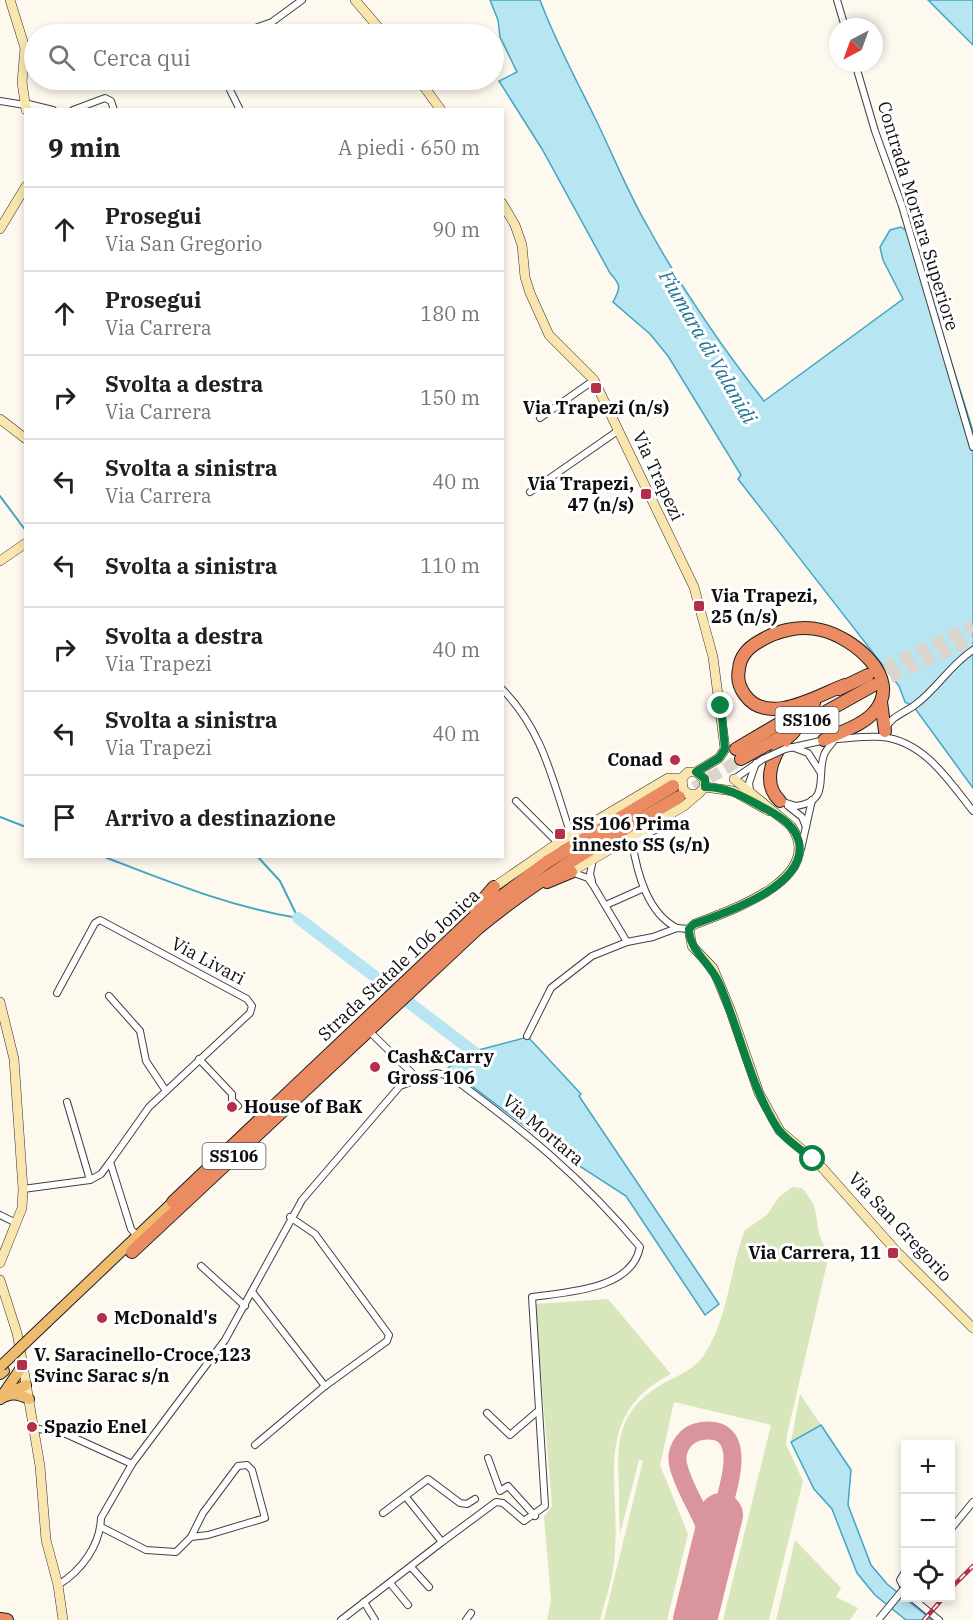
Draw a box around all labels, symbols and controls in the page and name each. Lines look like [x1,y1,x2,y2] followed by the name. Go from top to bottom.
[829,18,883,72] north arrow
[24,24,504,90] search box
[45,41,78,74] icon: search
[93,43,191,72] text: Cerca qui
[873,98,964,333] street label: Contrada Mortara Superiore
[48,130,121,164] text: 9 min
[338,134,480,161] text: A piedi · 650 m
[105,201,201,230] text: Prosegui
[48,213,81,246] icon: ahead
[432,216,480,243] text: 90 m
[105,230,262,257] text: Via San Gregorio
[653,264,763,429] water label: Fiumara di Valanidi
[105,285,201,314] text: Prosegui
[48,297,81,330] icon: ahead
[420,300,480,327] text: 180 m
[105,314,212,341] text: Via Carrera
[105,369,263,398] text: Svolta a destra
[48,381,81,414] icon: right
[589,381,603,395] marker: Via Trapezi (n/s)
[420,384,480,411] text: 150 m
[523,396,669,419] place label: Via Trapezi (n/s)
[105,398,212,425] text: Via Carrera
[628,427,689,525] street label: Via Trapezi
[105,453,278,482] text: Svolta a sinistra
[48,465,81,498] icon: left
[432,468,480,495] text: 40 m
[527,472,634,516] place label: Via Trapezi, 47 (n/s)
[105,482,212,509] text: Via Carrera
[639,487,653,501] marker: Via Trapezi, 47 (n/s)
[48,549,81,582] icon: left
[105,551,278,580] text: Svolta a sinistra
[420,552,480,579] text: 110 m
[711,584,818,628] place label: Via Trapezi, 25 (n/s)
[692,599,706,613] marker: Via Trapezi, 25 (n/s)
[105,621,263,650] text: Svolta a destra
[48,633,81,666] icon: right
[432,636,480,663] text: 40 m
[105,650,212,677] text: Via Trapezi
[707,692,733,718] route end
[105,705,278,734] text: Svolta a sinistra
[776,707,838,733] road number: SS106
[48,717,81,750] icon: left
[432,720,480,747] text: 40 m
[105,734,212,761] text: Via Trapezi
[607,748,663,771] place label: Conad
[668,753,682,767] marker: Conad
[48,801,81,834] icon: arrive
[105,803,336,832] text: Arrivo a destinazione
[572,812,710,856] place label: SS 106 Prima innesto SS (s/n)
[553,827,567,841] marker: SS 106 Prima innesto SS (s/n)
[313,884,484,1046] street label: Strada Statale 106 Jonica
[167,932,249,990] street label: Via Livari
[387,1045,495,1089] place label: Cash&Carry Gross 106
[368,1060,382,1074] marker: Cash&Carry Gross 106
[498,1089,589,1170] street label: Via Mortara
[244,1095,363,1118] place label: House of BaK
[225,1100,239,1114] marker: House of BaK
[202,1143,266,1169] road number: SS106
[799,1145,825,1171] route start
[844,1167,957,1286] street label: Via San Gregorio
[748,1241,881,1264] place label: Via Carrera, 11
[886,1246,900,1260] marker: Via Carrera, 11
[114,1306,217,1329] place label: McDonald's
[95,1311,109,1325] marker: McDonald's
[34,1343,251,1387] place label: V. Saracinello-Croce,123 Svinc Sarac s/n
[15,1358,29,1372] marker: V. Saracinello-Croce,123 Svinc Sarac s/n
[44,1415,147,1438] place label: Spazio Enel
[25,1420,39,1434] marker: Spazio Enel
[901,1440,955,1602] map controls
[901,1440,955,1494] button: +
[901,1494,955,1548] button: −
[901,1548,955,1602] button: locate

